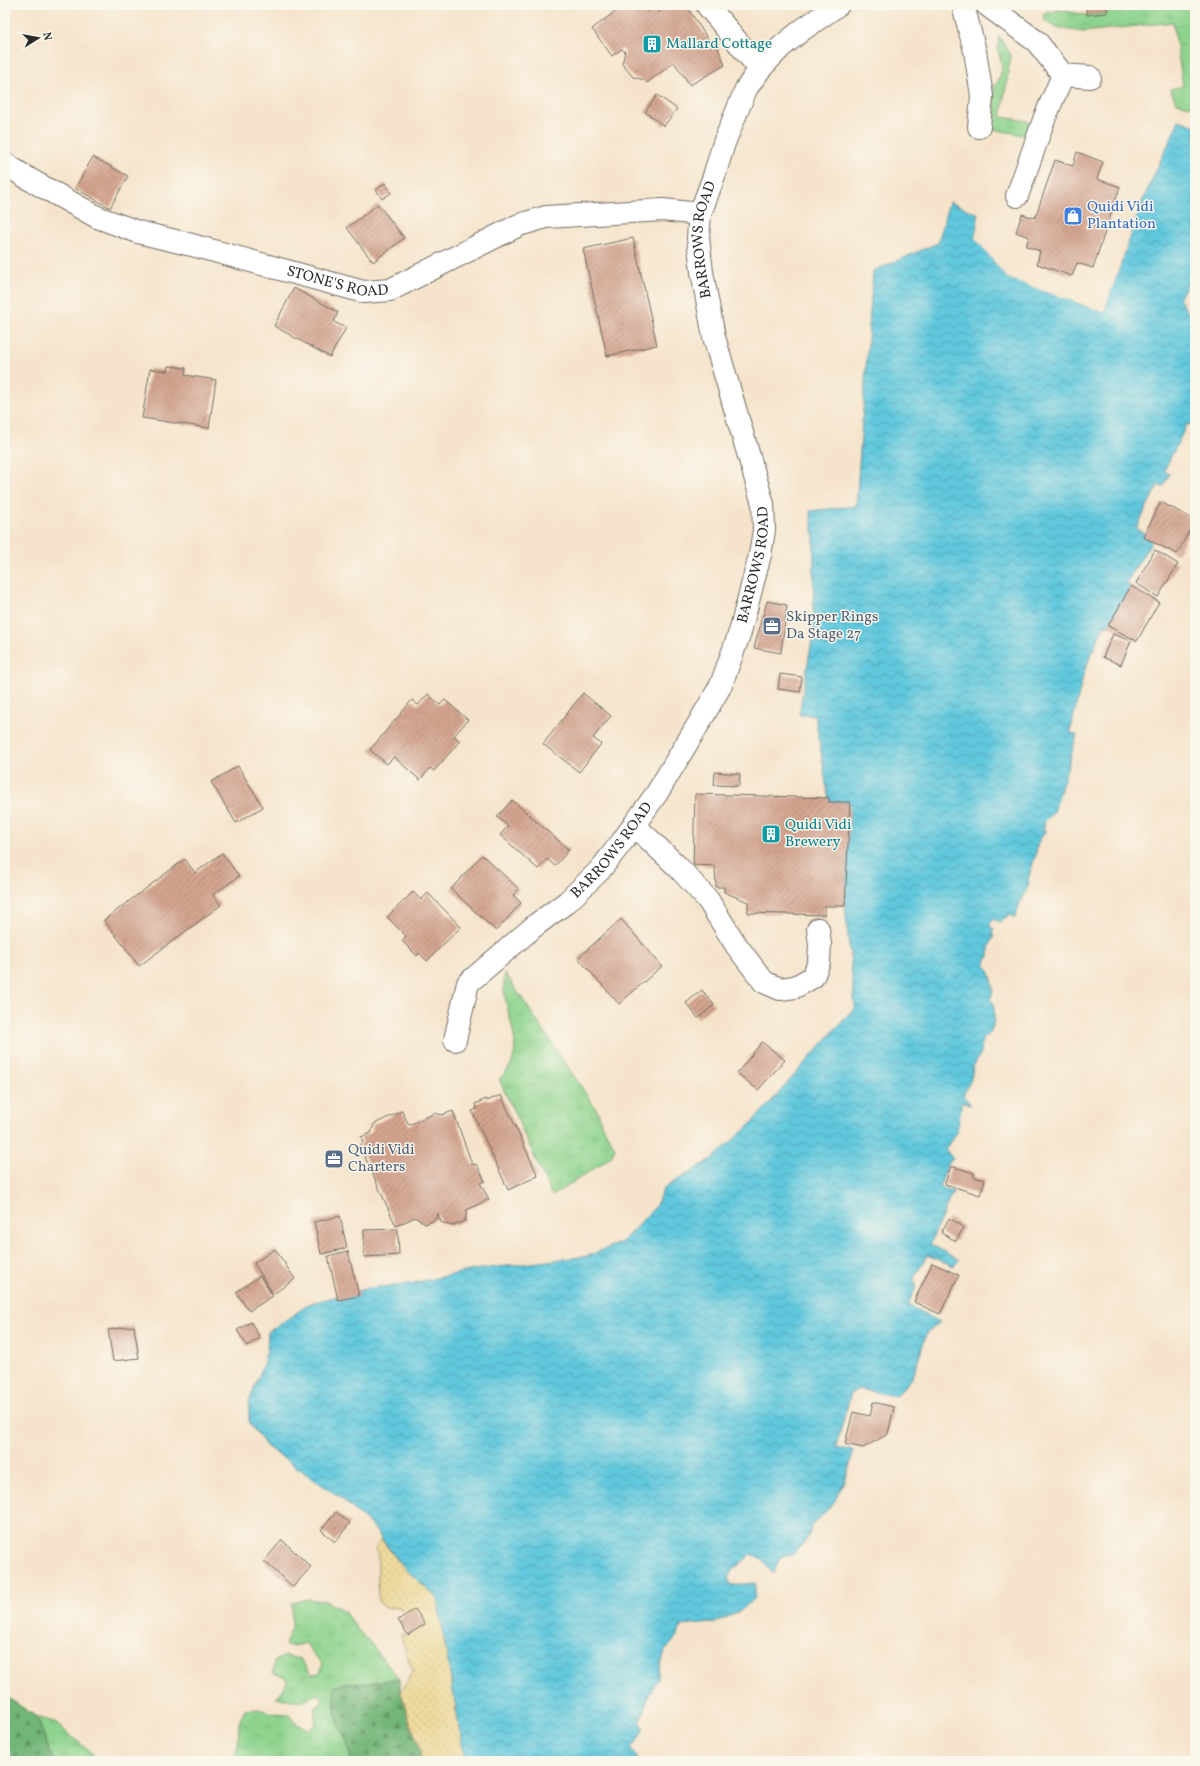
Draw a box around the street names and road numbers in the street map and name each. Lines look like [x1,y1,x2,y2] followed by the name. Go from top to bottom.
[687,178,722,300] street label: BARROWS ROAD
[284,261,389,303] street label: STONE'S ROAD
[732,506,775,626] street label: BARROWS ROAD
[566,798,658,903] street label: BARROWS ROAD

